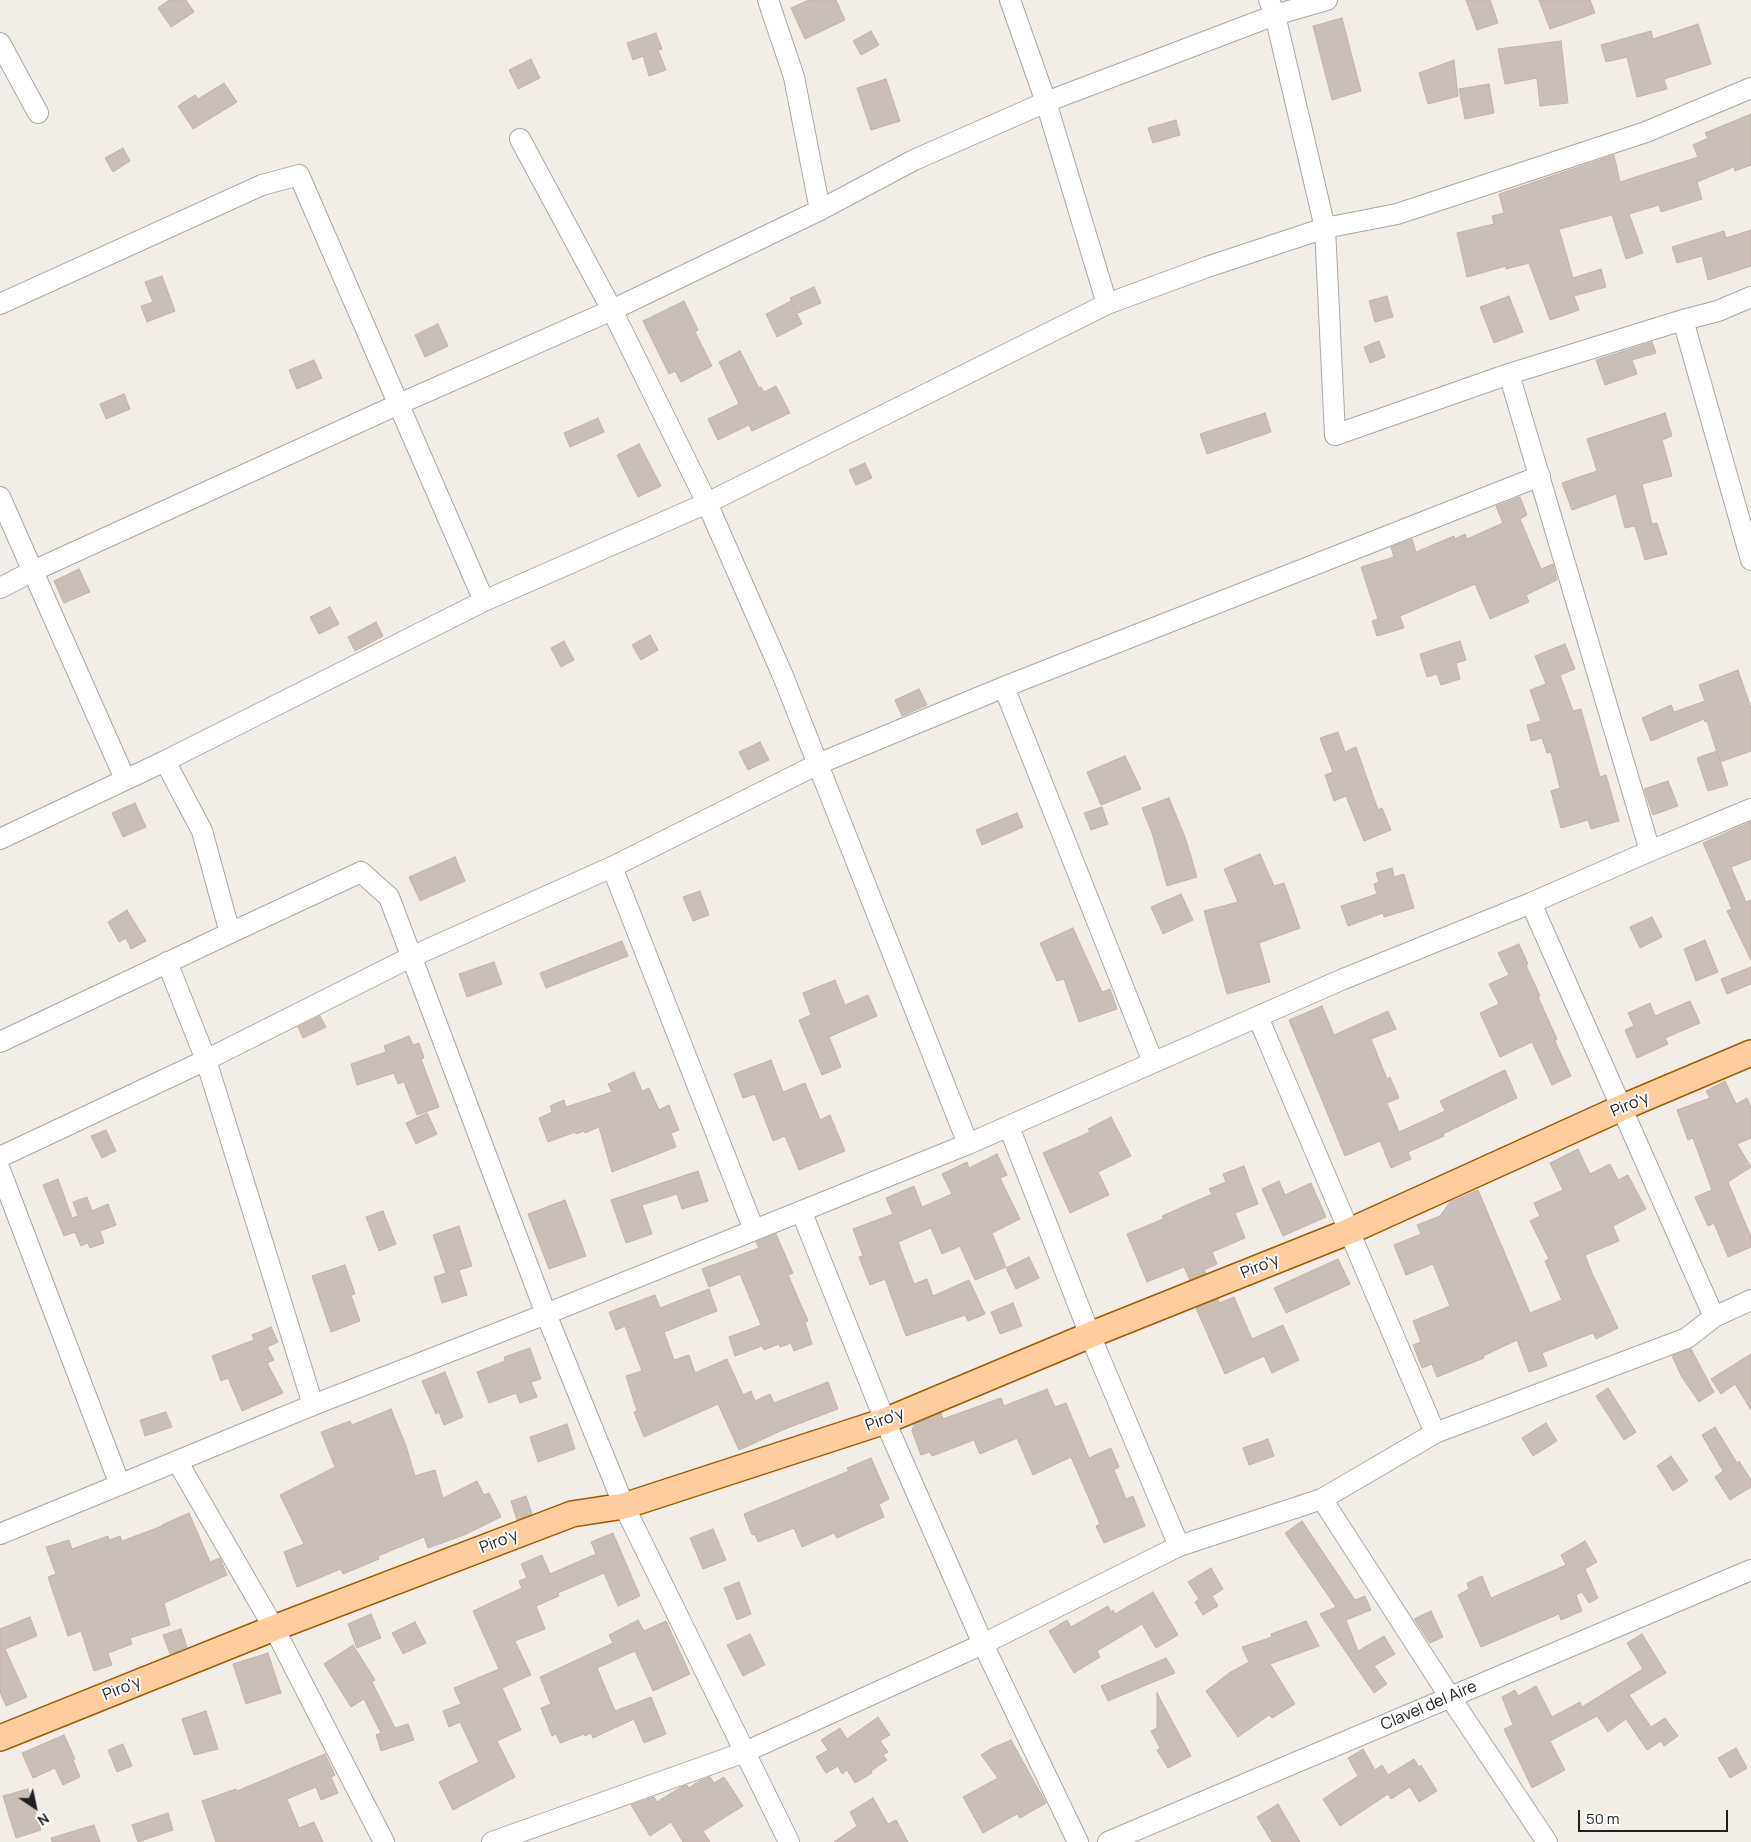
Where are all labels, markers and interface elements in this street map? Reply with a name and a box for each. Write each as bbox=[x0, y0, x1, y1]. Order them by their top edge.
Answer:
street label: Piro'y bbox=[1608, 1088, 1652, 1122]
street label: Piro'y bbox=[1238, 1251, 1282, 1283]
street label: Piro'y bbox=[863, 1404, 907, 1436]
street label: Piro'y bbox=[477, 1526, 521, 1558]
street label: Piro'y bbox=[100, 1673, 144, 1705]
street label: Clavel del Aire bbox=[1378, 1677, 1480, 1735]
north arrow bbox=[10, 1782, 60, 1832]
scale bar bbox=[1581, 1800, 1731, 1832]
text: 50 m bbox=[1586, 1808, 1620, 1829]
text: N bbox=[34, 1809, 53, 1831]

